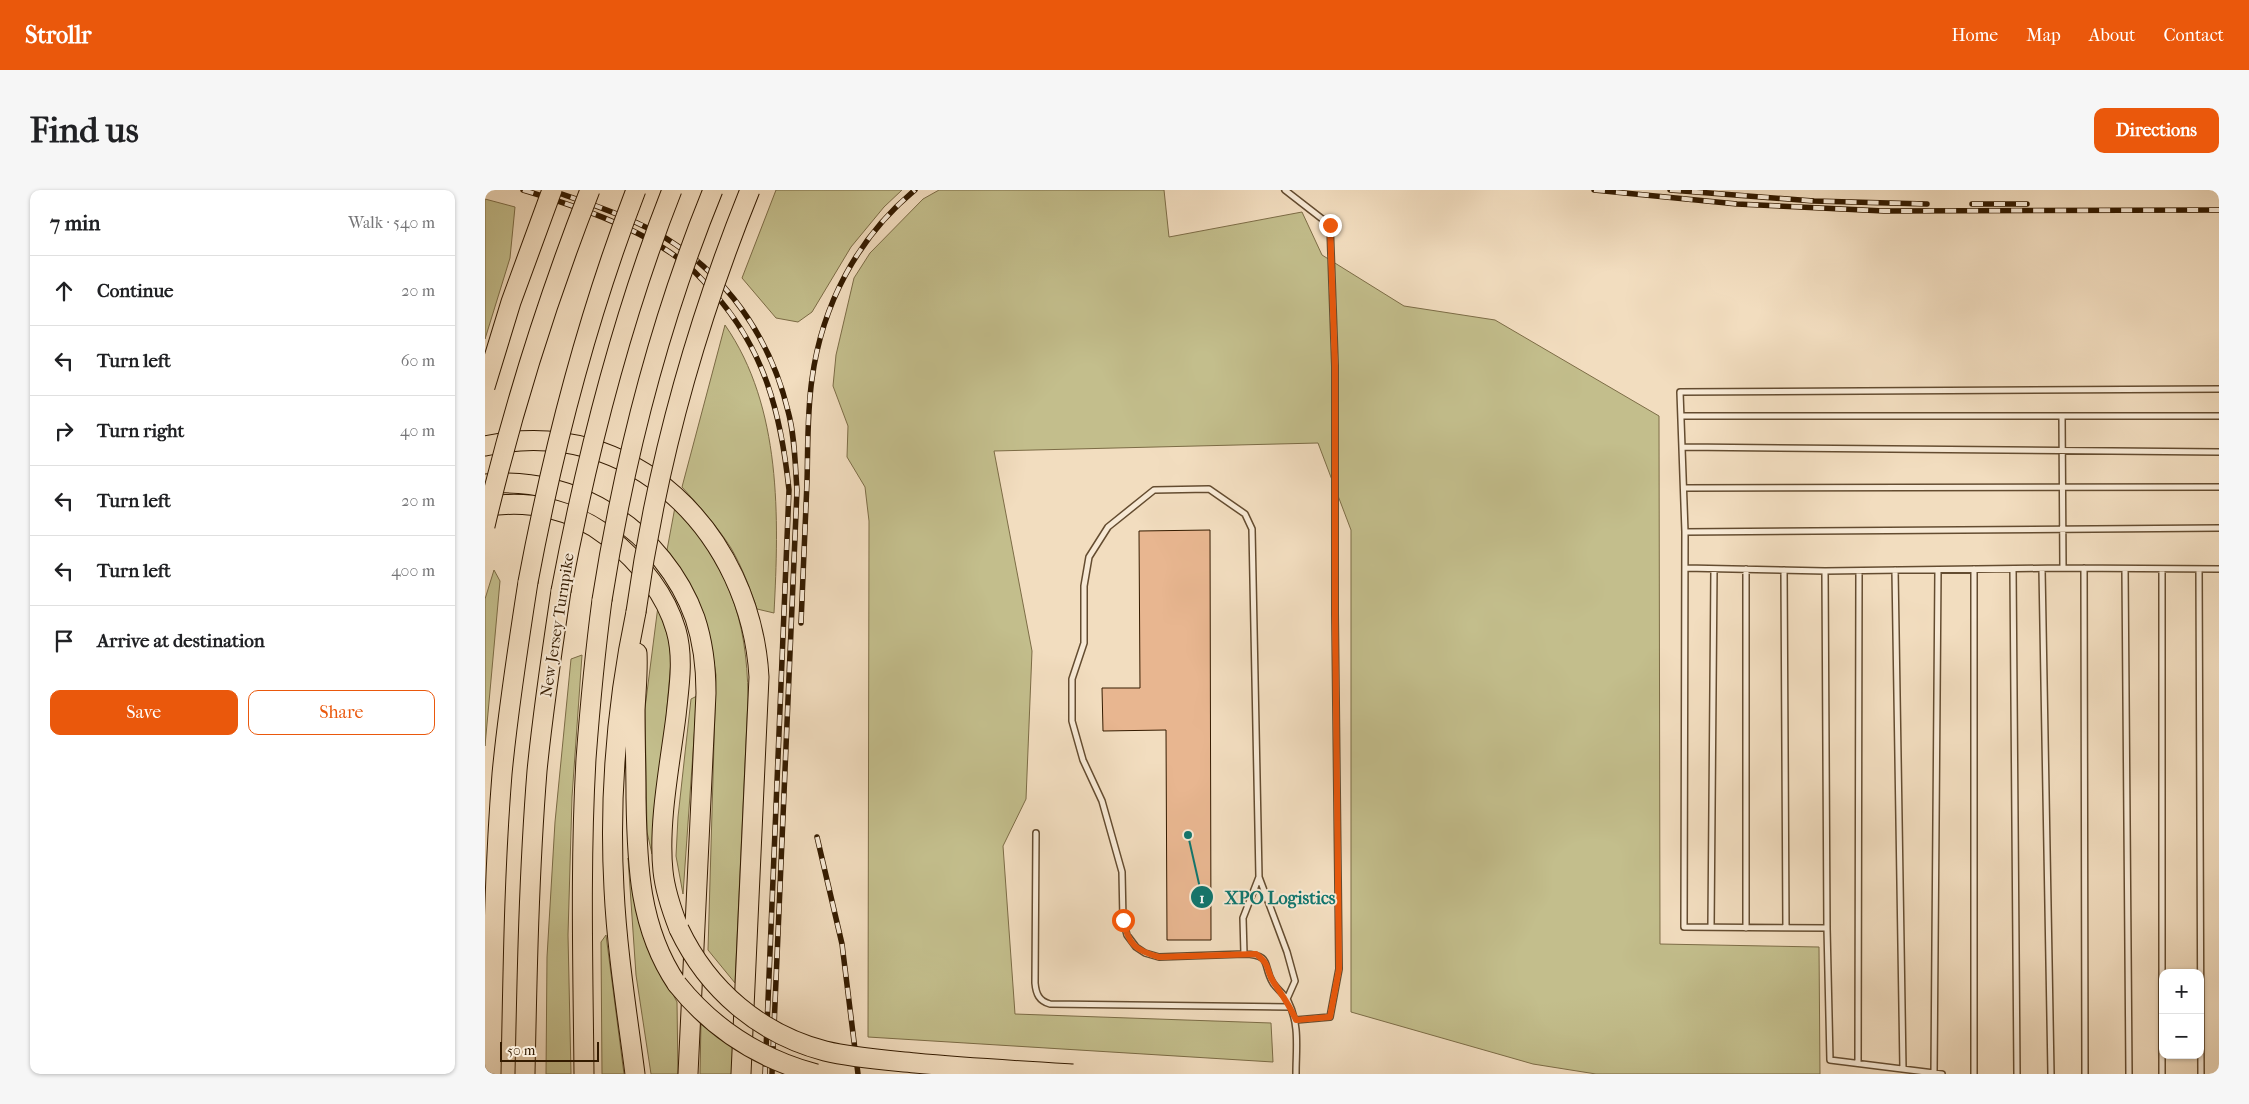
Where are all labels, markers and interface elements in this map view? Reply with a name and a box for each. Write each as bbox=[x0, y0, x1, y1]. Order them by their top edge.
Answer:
text: Strollr bbox=[25, 21, 92, 49]
text: Home bbox=[1951, 25, 1998, 46]
text: Map bbox=[2026, 25, 2061, 46]
text: About bbox=[2089, 25, 2135, 46]
text: Contact bbox=[2163, 25, 2224, 46]
button: Directions bbox=[2094, 108, 2219, 153]
text: Find us bbox=[30, 110, 139, 151]
text: 7 min bbox=[50, 211, 101, 235]
text: Walk · 540 m bbox=[348, 213, 435, 232]
route end bbox=[1319, 214, 1342, 237]
icon: ahead bbox=[50, 277, 78, 305]
text: Continue bbox=[97, 280, 173, 302]
text: 20 m bbox=[401, 281, 435, 300]
icon: left bbox=[50, 347, 78, 375]
text: Turn left bbox=[97, 350, 171, 372]
text: 60 m bbox=[401, 351, 435, 370]
icon: right bbox=[50, 417, 78, 445]
text: Turn right bbox=[97, 420, 184, 442]
text: 40 m bbox=[400, 421, 435, 440]
icon: left bbox=[50, 487, 78, 515]
text: Turn left bbox=[97, 490, 171, 512]
text: 20 m bbox=[401, 491, 435, 510]
street label: New Jersey Turnpike bbox=[536, 551, 578, 698]
icon: left bbox=[50, 557, 78, 585]
text: Turn left bbox=[97, 560, 171, 582]
text: 400 m bbox=[391, 561, 435, 580]
icon: arrive bbox=[50, 627, 78, 655]
text: Arrive at destination bbox=[97, 630, 265, 652]
button: Save bbox=[50, 690, 238, 735]
button: Share bbox=[248, 690, 435, 735]
callout: XPO Logistics bbox=[1190, 881, 1346, 914]
text: XPO Logistics bbox=[1224, 888, 1336, 909]
text: 1 bbox=[1199, 889, 1205, 907]
route start bbox=[1112, 909, 1135, 932]
map controls bbox=[2159, 969, 2204, 1059]
button: + bbox=[2159, 969, 2204, 1014]
button: − bbox=[2159, 1014, 2204, 1059]
scale bar bbox=[500, 1039, 599, 1062]
text: 50 m bbox=[507, 1042, 535, 1059]

